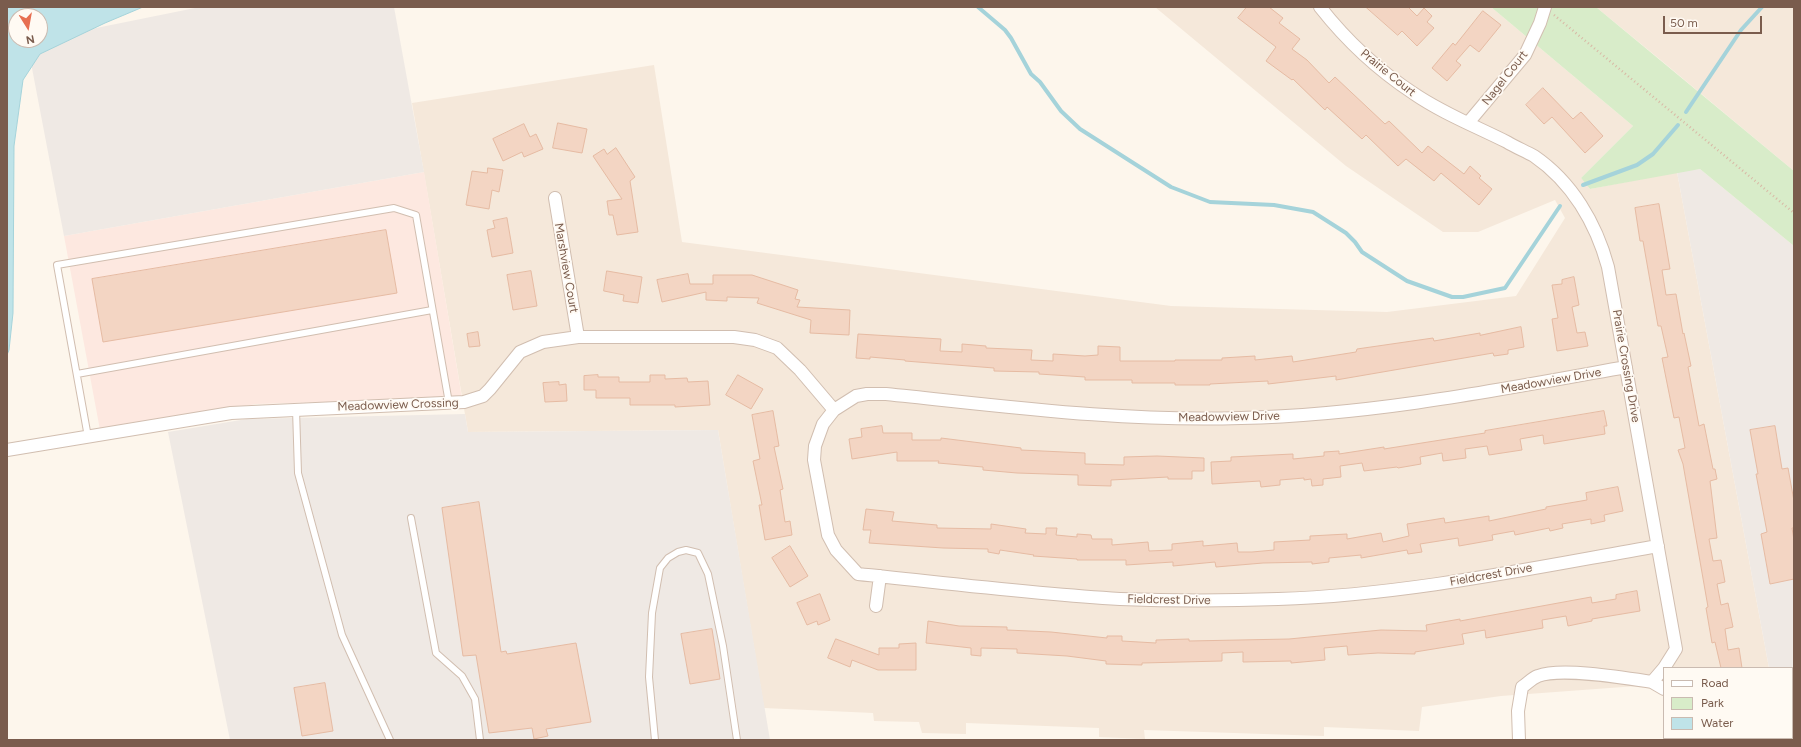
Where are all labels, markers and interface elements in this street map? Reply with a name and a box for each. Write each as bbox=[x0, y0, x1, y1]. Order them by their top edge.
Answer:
north arrow bbox=[8, 8, 48, 48]
scale bar bbox=[1665, 8, 1764, 34]
text: 50 m bbox=[1670, 16, 1698, 30]
text: N bbox=[25, 32, 36, 46]
street label: Prairie Court bbox=[1357, 46, 1419, 100]
street label: Nagel Court bbox=[1479, 48, 1531, 108]
street label: Marshview Court bbox=[551, 222, 581, 314]
street label: Prairie Crossing Drive bbox=[1609, 308, 1643, 424]
street label: Meadowview Drive bbox=[1500, 365, 1602, 397]
street label: Meadowview Crossing bbox=[337, 396, 459, 414]
street label: Meadowview Drive bbox=[1178, 409, 1280, 425]
street label: Fieldcrest Drive bbox=[1449, 561, 1533, 589]
street label: Fieldcrest Drive bbox=[1127, 592, 1211, 608]
legend bbox=[1663, 667, 1793, 739]
text: Road bbox=[1701, 676, 1729, 690]
text: Park bbox=[1701, 696, 1724, 710]
text: Water bbox=[1701, 716, 1733, 730]

